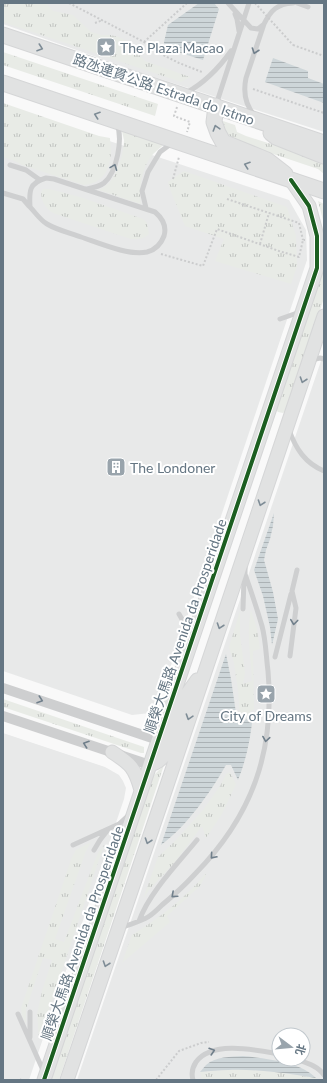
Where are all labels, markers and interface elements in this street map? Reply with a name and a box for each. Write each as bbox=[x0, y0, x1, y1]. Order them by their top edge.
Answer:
place icon: The Plaza Macao bbox=[95, 36, 117, 58]
place label: The Plaza Macao bbox=[120, 39, 224, 56]
one-way arrow bbox=[36, 43, 43, 51]
one-way arrow bbox=[251, 47, 259, 54]
street label: 路氹連貫公路 Estrada do Istmo bbox=[71, 50, 257, 128]
one-way arrow bbox=[94, 111, 101, 120]
one-way arrow bbox=[212, 124, 221, 131]
one-way arrow bbox=[244, 162, 251, 170]
one-way arrow bbox=[109, 163, 117, 170]
one-way arrow bbox=[299, 376, 307, 383]
building icon: The Londoner bbox=[105, 456, 127, 478]
place label: The Londoner bbox=[130, 459, 215, 476]
one-way arrow bbox=[257, 499, 266, 506]
street label: 順榮大馬路 Avenida da Prosperidade bbox=[140, 517, 230, 735]
one-way arrow bbox=[290, 619, 299, 625]
one-way arrow bbox=[216, 622, 225, 629]
place icon: City of Dreams bbox=[255, 683, 277, 705]
one-way arrow bbox=[36, 695, 43, 704]
place label: City of Dreams bbox=[220, 707, 312, 724]
one-way arrow bbox=[186, 714, 194, 721]
one-way arrow bbox=[263, 736, 271, 742]
one-way arrow bbox=[83, 740, 90, 748]
street label: 順榮大馬路 Avenida da Prosperidade bbox=[37, 824, 127, 1042]
one-way arrow bbox=[144, 837, 153, 844]
one-way arrow bbox=[210, 851, 217, 858]
one-way arrow bbox=[171, 891, 179, 898]
one-way arrow bbox=[102, 960, 111, 967]
north arrow bbox=[271, 1027, 311, 1067]
text: 北 bbox=[293, 1043, 309, 1057]
one-way arrow bbox=[208, 1047, 215, 1056]

